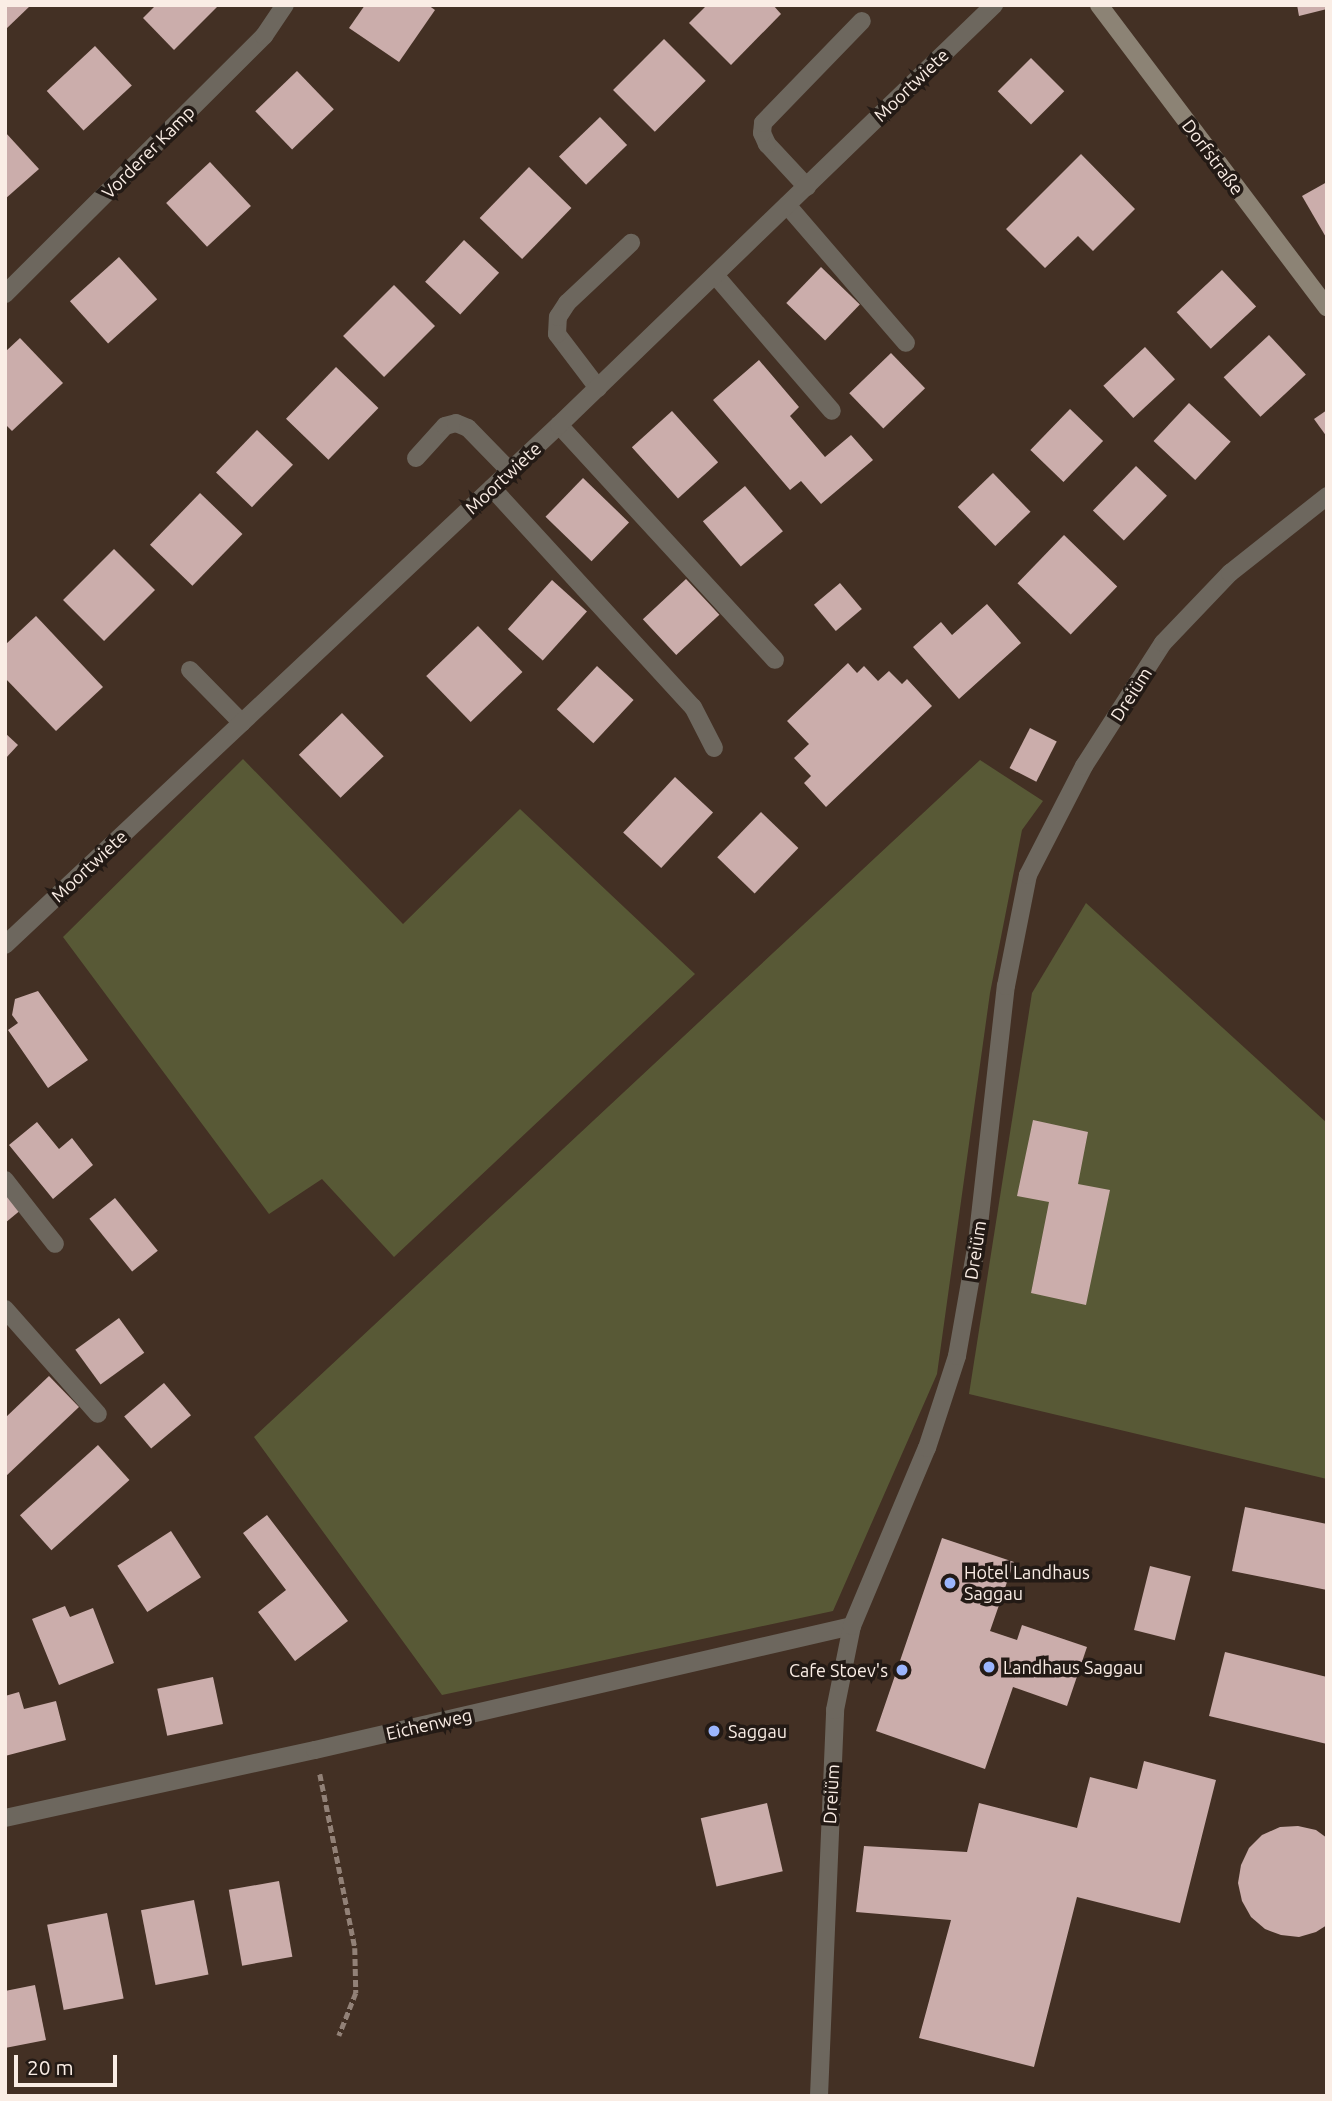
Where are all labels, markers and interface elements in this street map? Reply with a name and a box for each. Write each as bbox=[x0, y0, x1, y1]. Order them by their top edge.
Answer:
street label: Moortwiete bbox=[869, 44, 953, 126]
street label: Vorderer Kamp bbox=[97, 101, 199, 203]
street label: Dorfstraße bbox=[1178, 115, 1248, 199]
street label: Moortwiete bbox=[461, 437, 545, 519]
street label: Dreiüm bbox=[1106, 663, 1156, 725]
street label: Moortwiete bbox=[47, 825, 131, 907]
street label: Dreiüm bbox=[960, 1219, 990, 1281]
place label: Hotel Landhaus Saggau bbox=[964, 1562, 1090, 1604]
marker: Hotel Landhaus Saggau bbox=[942, 1575, 958, 1591]
place label: Landhaus Saggau bbox=[1003, 1656, 1143, 1678]
place label: Cafe Stoev's bbox=[789, 1659, 888, 1681]
marker: Landhaus Saggau bbox=[981, 1659, 997, 1675]
marker: Cafe Stoev's bbox=[894, 1662, 910, 1678]
street label: Eichenweg bbox=[384, 1704, 474, 1744]
place label: Saggau bbox=[728, 1720, 787, 1742]
marker: Saggau bbox=[706, 1723, 722, 1739]
street label: Dreiüm bbox=[819, 1764, 843, 1824]
scale bar bbox=[18, 2042, 121, 2086]
text: 20 m bbox=[27, 2055, 74, 2079]

